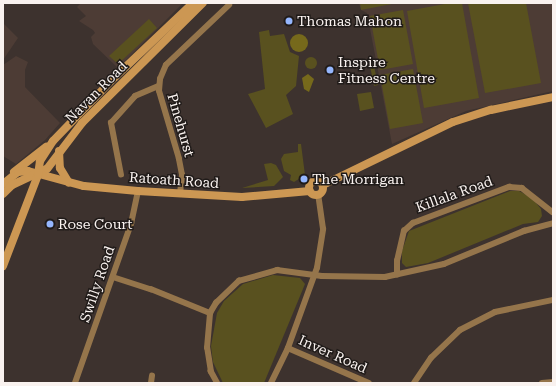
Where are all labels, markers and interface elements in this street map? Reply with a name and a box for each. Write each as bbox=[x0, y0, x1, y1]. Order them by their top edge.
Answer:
place label: Thomas Mahon bbox=[297, 13, 402, 29]
marker: Thomas Mahon bbox=[284, 16, 294, 26]
place label: Inspire Fitness Centre bbox=[338, 54, 435, 86]
street label: Navan Road bbox=[62, 58, 130, 126]
marker: Inspire Fitness Centre bbox=[325, 65, 335, 75]
street label: Pinehurst bbox=[164, 91, 198, 159]
street label: Ratoath Road bbox=[128, 168, 220, 192]
place label: The Morrigan bbox=[312, 171, 404, 187]
street label: Killala Road bbox=[413, 172, 495, 216]
marker: The Morrigan bbox=[299, 174, 309, 184]
place label: Rose Court bbox=[58, 216, 133, 232]
marker: Rose Court bbox=[45, 219, 55, 229]
street label: Swilly Road bbox=[76, 244, 118, 324]
street label: Inver Road bbox=[296, 331, 370, 377]

